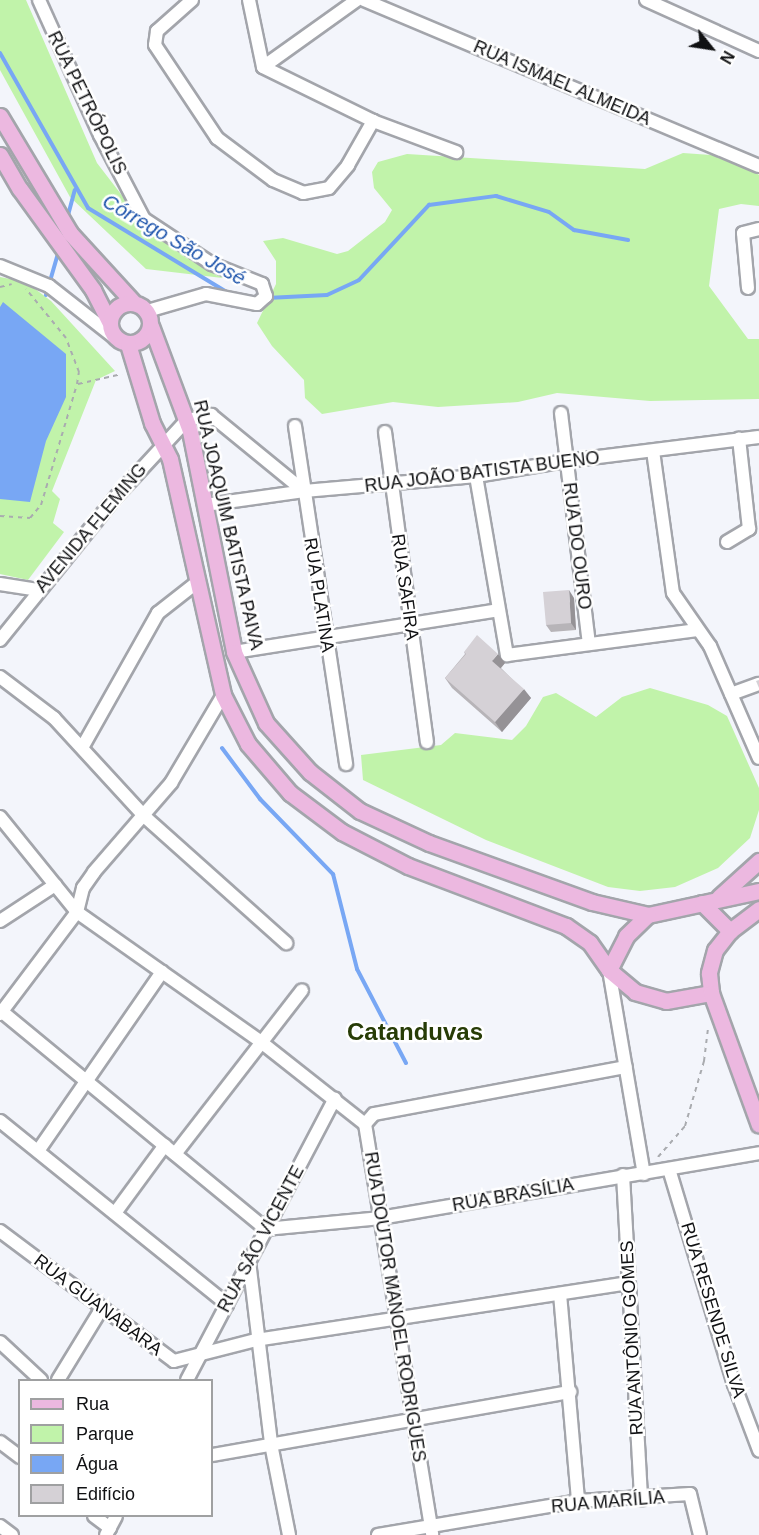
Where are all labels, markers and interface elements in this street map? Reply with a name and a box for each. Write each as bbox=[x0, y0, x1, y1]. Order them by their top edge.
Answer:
north arrow bbox=[681, 18, 741, 78]
street label: RUA PETRÓPOLIS bbox=[43, 27, 131, 179]
street label: RUA ISMAEL ALMEIDA bbox=[469, 35, 655, 131]
text: N bbox=[717, 48, 737, 67]
water label: Córrego São José bbox=[98, 189, 250, 291]
street label: RUA JOAQUIM BATISTA PAIVA bbox=[188, 397, 268, 653]
street label: RUA JOÃO BATISTA BUENO bbox=[362, 447, 602, 497]
street label: AVENIDA FLEMING bbox=[30, 459, 152, 597]
street label: RUA DO OURO bbox=[558, 481, 596, 611]
street label: RUA SAFIRA bbox=[387, 532, 423, 642]
street label: RUA PLATINA bbox=[299, 536, 339, 654]
district label: Catanduvas bbox=[347, 1018, 483, 1046]
street label: RUA DOUTOR MANOEL RODRIGUES bbox=[360, 1149, 430, 1465]
street label: RUA SÃO VICENTE bbox=[213, 1162, 309, 1316]
street label: RUA BRASÍLIA bbox=[450, 1174, 576, 1216]
street label: RUA RESENDE SILVA bbox=[676, 1219, 750, 1401]
street label: RUA ANTÔNIO GOMES bbox=[616, 1239, 648, 1437]
street label: RUA GUANABARA bbox=[29, 1249, 167, 1361]
legend bbox=[18, 1379, 213, 1517]
text: Rua bbox=[76, 1394, 109, 1414]
text: Parque bbox=[76, 1424, 134, 1444]
text: Água bbox=[76, 1454, 118, 1474]
text: Edifício bbox=[76, 1484, 135, 1504]
street label: RUA MARÍLIA bbox=[550, 1486, 666, 1518]

